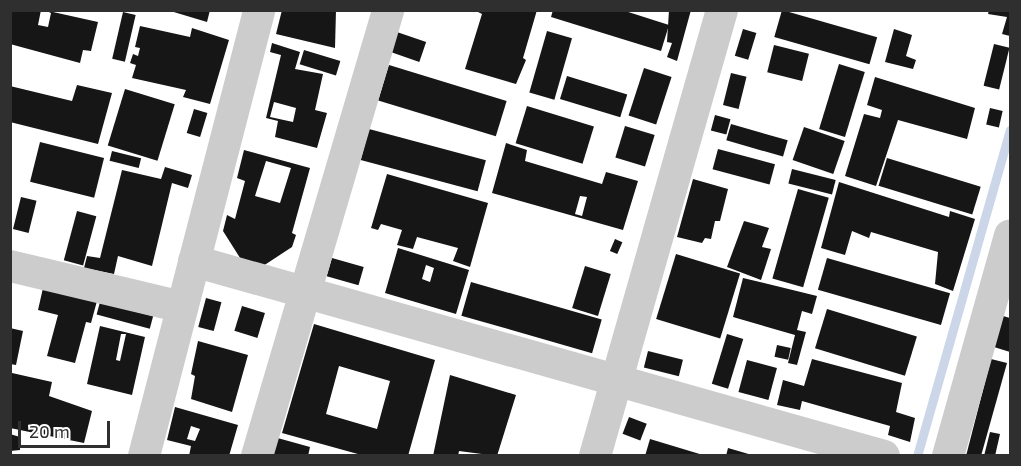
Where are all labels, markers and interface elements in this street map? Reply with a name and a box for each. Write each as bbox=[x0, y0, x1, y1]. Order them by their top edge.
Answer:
scale bar bbox=[21, 409, 112, 447]
text: 20 m bbox=[29, 420, 70, 442]

